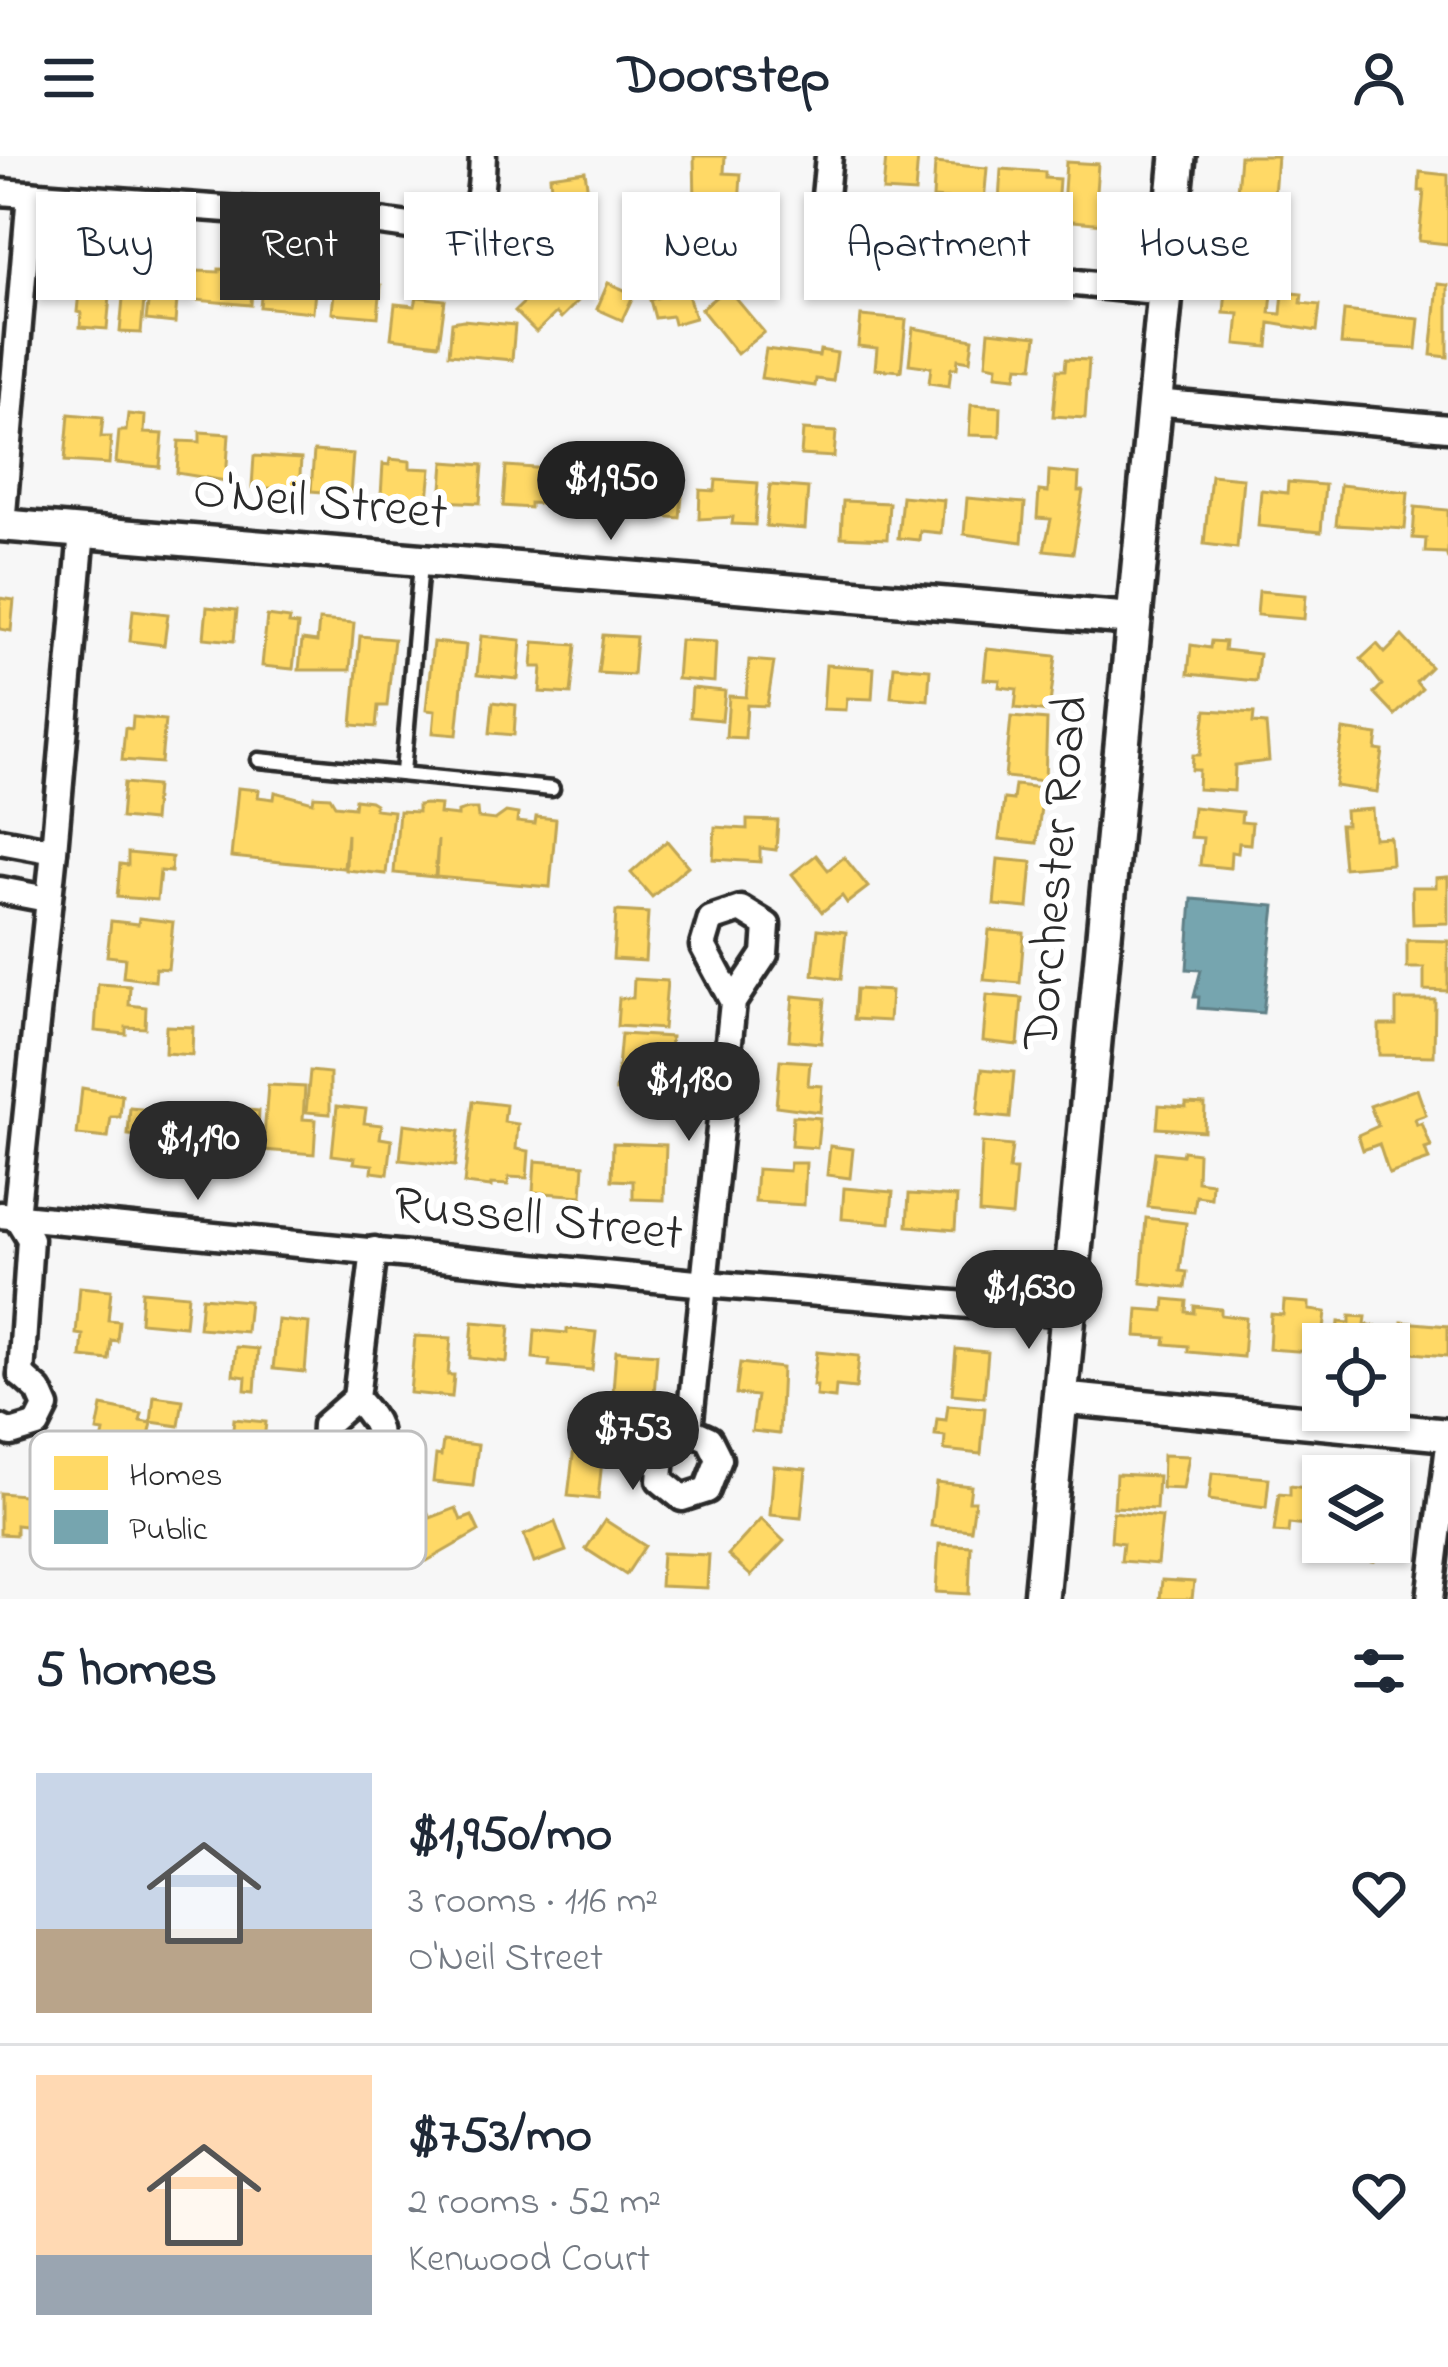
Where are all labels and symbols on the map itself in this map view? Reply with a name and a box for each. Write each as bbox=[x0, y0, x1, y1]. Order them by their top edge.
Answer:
pin: $1,950 bbox=[513, 441, 709, 543]
street label: O'Neil Street bbox=[190, 456, 450, 552]
street label: Dorchester Road bbox=[1005, 693, 1111, 1055]
pin: $1,180 bbox=[591, 1042, 787, 1144]
pin: $1,190 bbox=[100, 1101, 296, 1203]
street label: Russell Street bbox=[390, 1169, 686, 1273]
pin: $1,630 bbox=[931, 1250, 1127, 1352]
pin: $753 bbox=[562, 1391, 704, 1493]
legend bbox=[30, 1431, 426, 1569]
text: Homes bbox=[129, 1453, 223, 1501]
text: Public bbox=[129, 1507, 208, 1555]

